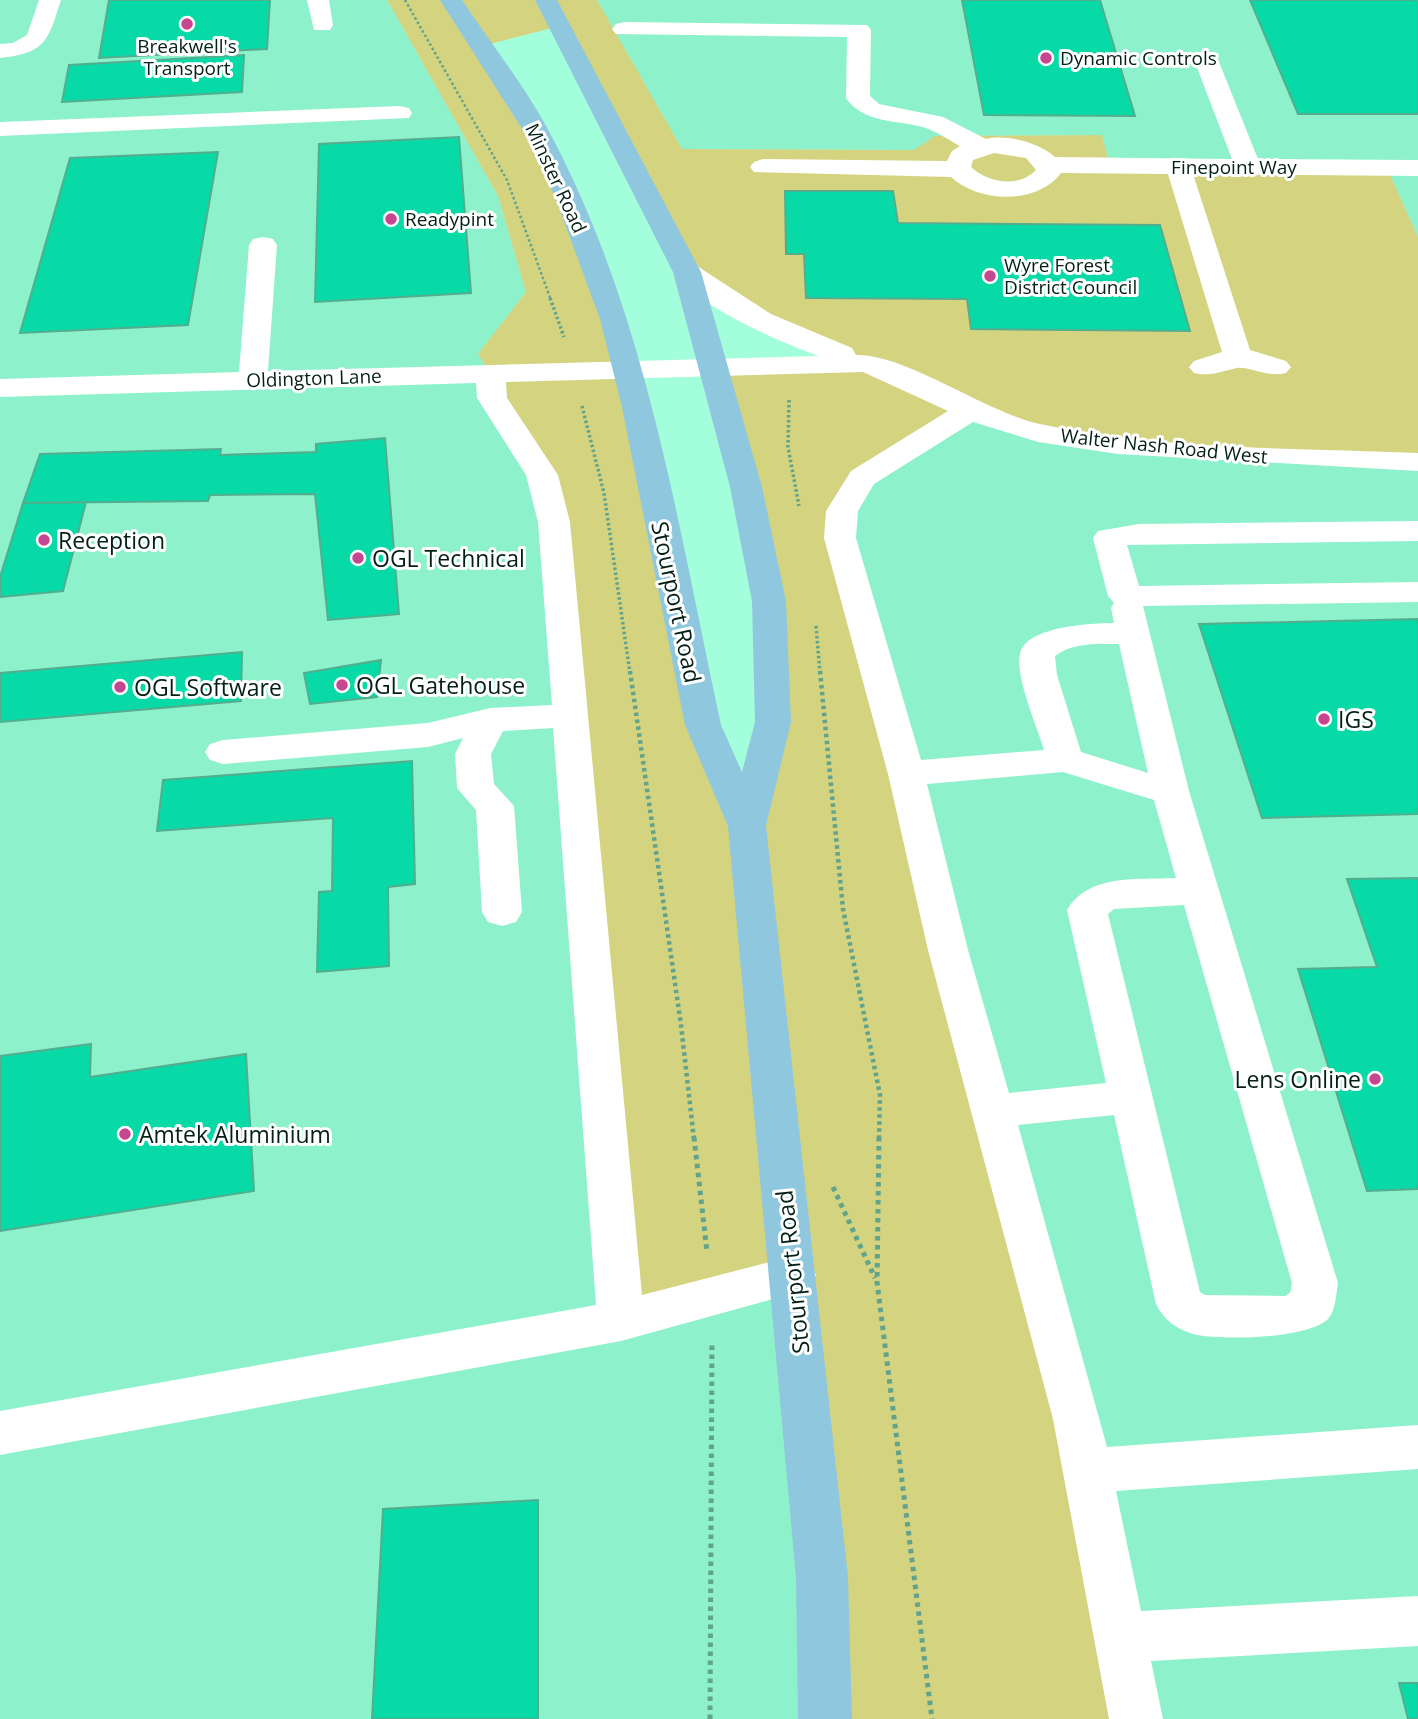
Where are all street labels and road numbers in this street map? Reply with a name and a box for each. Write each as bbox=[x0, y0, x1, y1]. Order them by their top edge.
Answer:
street label: Minster Road bbox=[519, 119, 593, 237]
street label: Finepoint Way bbox=[1171, 154, 1297, 180]
street label: Oldington Lane bbox=[246, 363, 382, 393]
street label: Walter Nash Road West bbox=[1059, 422, 1269, 470]
street label: Stourport Road bbox=[644, 518, 710, 686]
street label: Stourport Road bbox=[767, 1189, 817, 1355]

